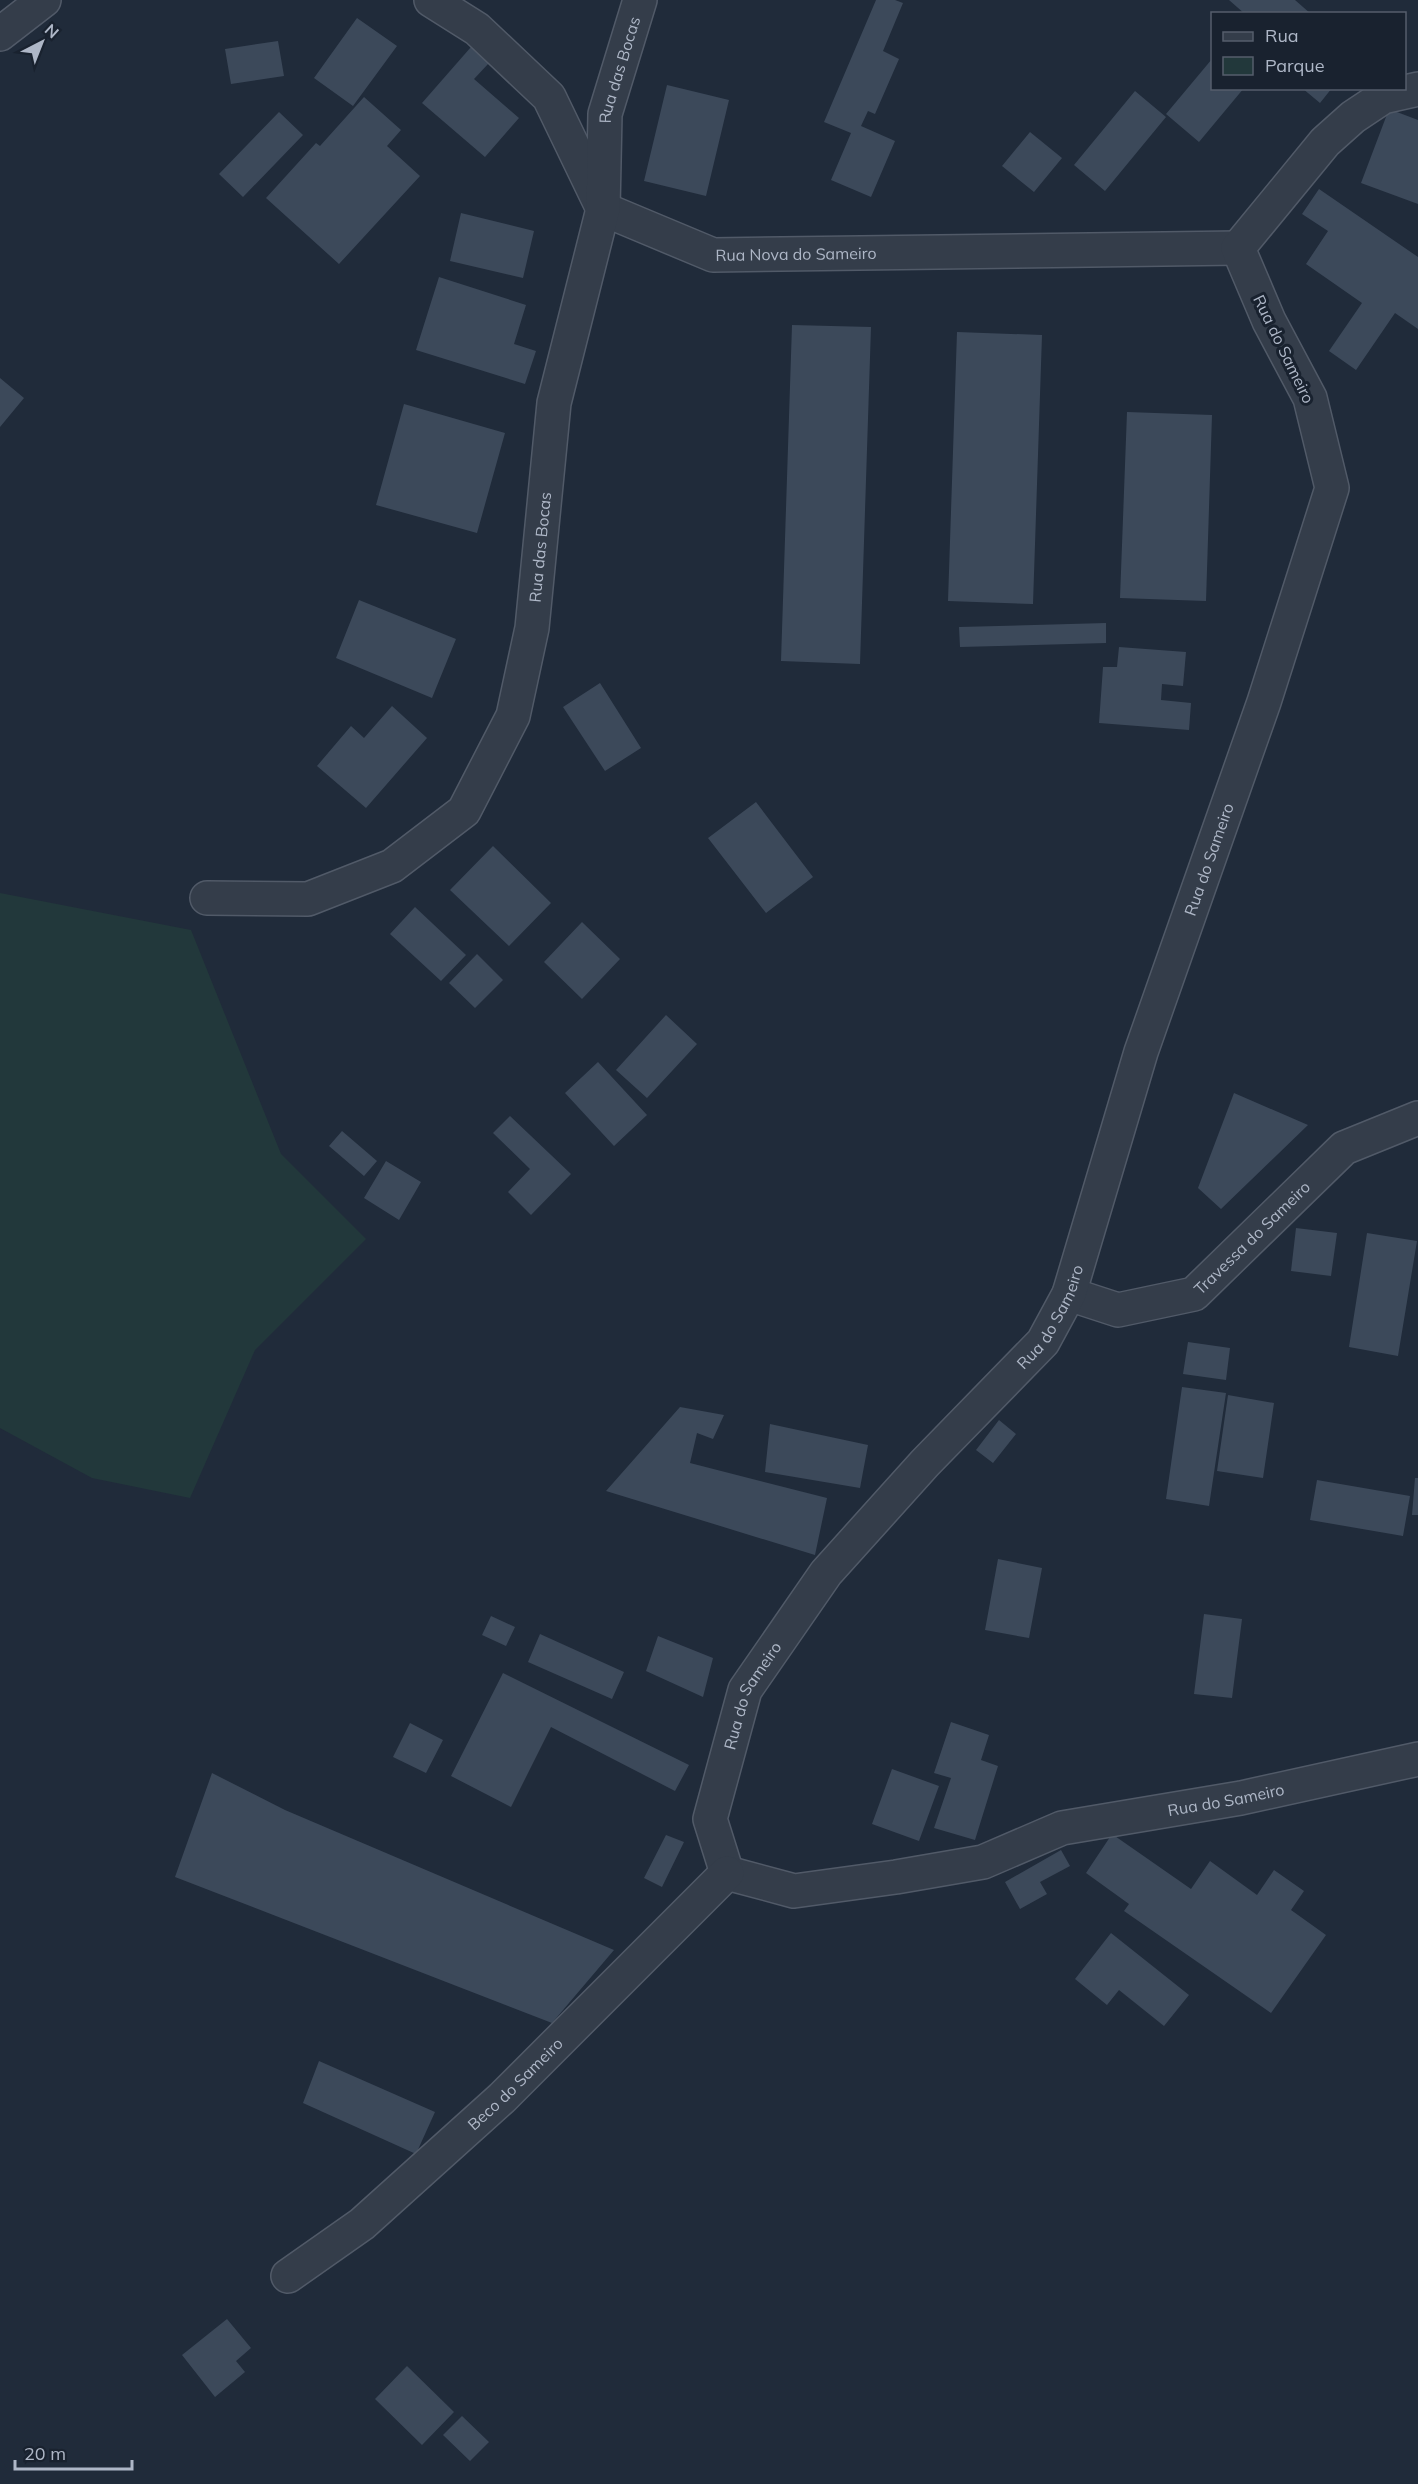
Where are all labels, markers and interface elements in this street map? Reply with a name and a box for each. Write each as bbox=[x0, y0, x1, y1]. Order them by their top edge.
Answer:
north arrow bbox=[12, 12, 72, 72]
legend bbox=[1211, 12, 1406, 90]
street label: Rua das Bocas bbox=[595, 14, 644, 124]
text: N bbox=[41, 19, 63, 42]
text: Rua bbox=[1265, 24, 1299, 47]
text: Parque bbox=[1265, 54, 1324, 77]
street label: Rua Nova do Sameiro bbox=[715, 243, 877, 265]
street label: Rua do Sameiro bbox=[1249, 292, 1319, 406]
street label: Rua das Bocas bbox=[525, 491, 555, 603]
street label: Rua do Sameiro bbox=[1180, 800, 1238, 918]
street label: Travessa do Sameiro bbox=[1190, 1177, 1314, 1299]
street label: Rua do Sameiro bbox=[1012, 1263, 1087, 1373]
street label: Rua do Sameiro bbox=[719, 1638, 786, 1752]
street label: Rua do Sameiro bbox=[1166, 1779, 1286, 1820]
street label: Beco do Sameiro bbox=[463, 2033, 567, 2134]
scale bar bbox=[15, 2433, 132, 2471]
text: 20 m bbox=[24, 2442, 66, 2465]

